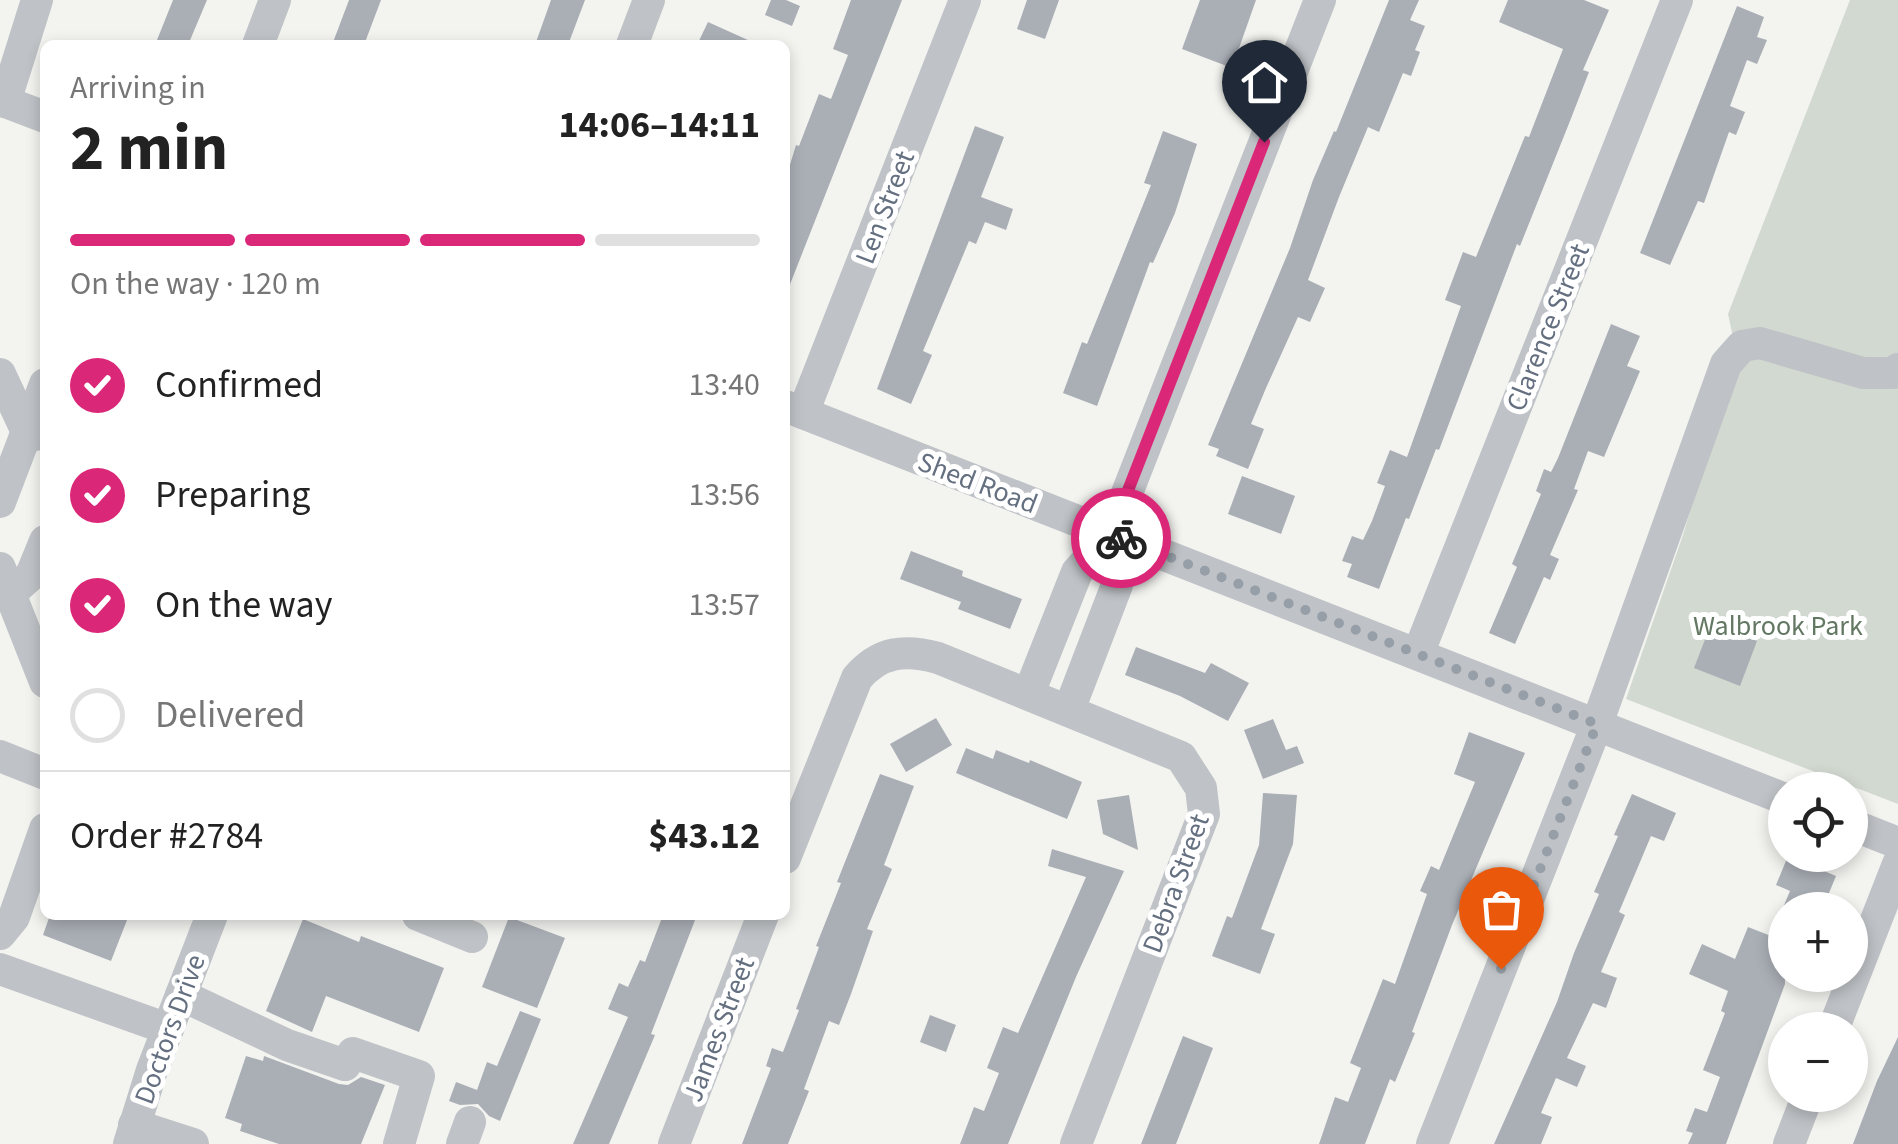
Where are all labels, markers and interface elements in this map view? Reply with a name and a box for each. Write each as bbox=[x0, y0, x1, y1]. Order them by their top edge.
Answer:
pin bbox=[1222, 40, 1307, 143]
icon: home bbox=[1237, 55, 1292, 110]
text: Arriving in bbox=[70, 65, 206, 111]
text: 14:06–14:11 bbox=[558, 98, 760, 152]
text: 2 min bbox=[70, 102, 228, 195]
street label: Len Street bbox=[845, 145, 925, 270]
street label: Clarence Street bbox=[1496, 237, 1600, 417]
text: On the way · 120 m bbox=[70, 261, 321, 307]
icon: check bbox=[70, 358, 125, 413]
text: Confirmed bbox=[155, 358, 323, 412]
text: 13:40 bbox=[688, 362, 760, 408]
street label: Shed Road bbox=[912, 442, 1043, 524]
icon: check bbox=[70, 468, 125, 523]
text: Preparing bbox=[155, 468, 310, 522]
text: 13:56 bbox=[688, 472, 760, 518]
courier bbox=[1071, 488, 1171, 588]
icon: bike bbox=[1094, 511, 1149, 566]
icon: check bbox=[70, 578, 125, 633]
text: On the way bbox=[155, 578, 332, 632]
text: 13:57 bbox=[688, 582, 760, 628]
park label: Walbrook Park bbox=[1693, 606, 1863, 646]
text: Delivered bbox=[155, 688, 305, 742]
map controls bbox=[1768, 772, 1868, 1112]
button: locate bbox=[1768, 772, 1868, 872]
street label: Debra Street bbox=[1132, 808, 1220, 959]
text: Order #2784 bbox=[70, 809, 263, 863]
text: $43.12 bbox=[648, 809, 760, 863]
pin bbox=[1459, 867, 1544, 970]
icon: bag bbox=[1474, 882, 1529, 937]
button: + bbox=[1768, 892, 1868, 992]
street label: Doctors Drive bbox=[124, 949, 216, 1110]
street label: James Street bbox=[673, 951, 765, 1108]
button: − bbox=[1768, 1012, 1868, 1112]

